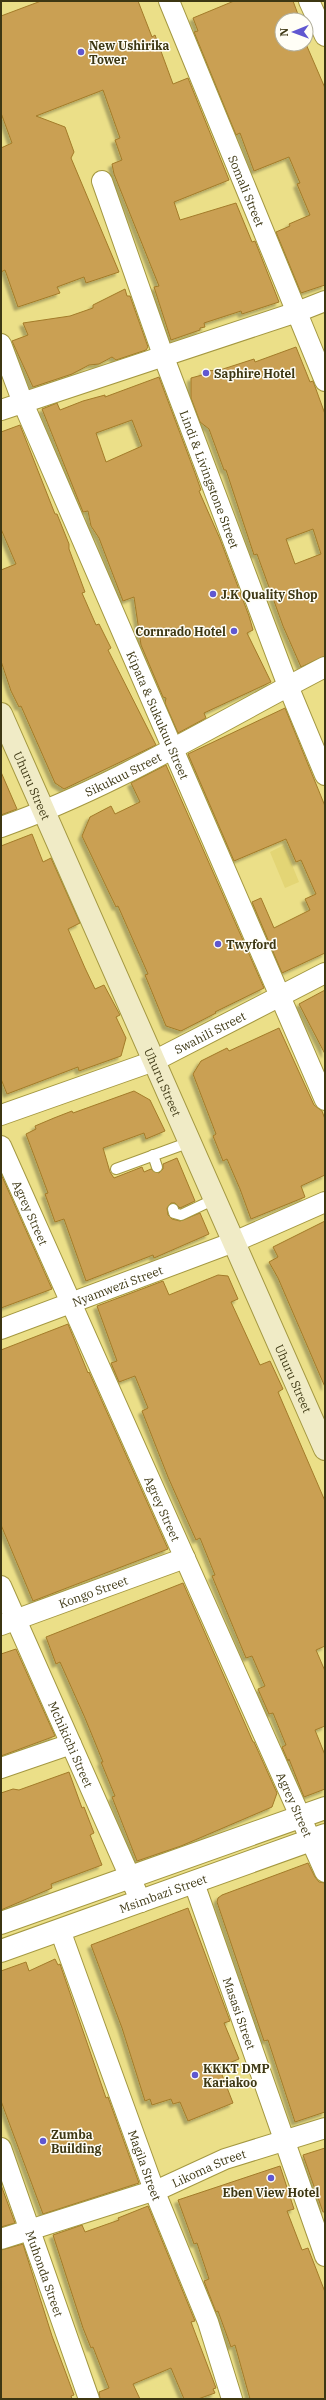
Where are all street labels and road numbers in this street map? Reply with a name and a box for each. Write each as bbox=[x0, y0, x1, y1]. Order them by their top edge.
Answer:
street label: Somali Street bbox=[226, 153, 268, 229]
street label: Lindi & Livingstone Street bbox=[177, 408, 243, 550]
street label: Kipata & Sukukuu Street bbox=[124, 649, 193, 781]
street label: Uhuru Street bbox=[11, 749, 54, 822]
street label: Sikukuu Street bbox=[82, 749, 164, 799]
street label: Swahili Street bbox=[172, 1008, 248, 1057]
street label: Uhuru Street bbox=[142, 1045, 185, 1118]
street label: Agrey Street bbox=[10, 1178, 52, 1247]
street label: Nyamwezi Street bbox=[70, 1262, 165, 1309]
street label: Uhuru Street bbox=[272, 1342, 315, 1415]
street label: Agrey Street bbox=[142, 1474, 184, 1543]
street label: Kongo Street bbox=[56, 1572, 130, 1611]
street label: Mchikichi Street bbox=[45, 1699, 97, 1790]
street label: Agrey Street bbox=[274, 1770, 316, 1839]
street label: Msimbazi Street bbox=[117, 1870, 209, 1916]
street label: Masasi Street bbox=[220, 1975, 259, 2051]
street label: Magila Street bbox=[125, 2128, 165, 2203]
street label: Likoma Street bbox=[169, 2146, 248, 2190]
street label: Muhonda Street bbox=[23, 2228, 67, 2319]

